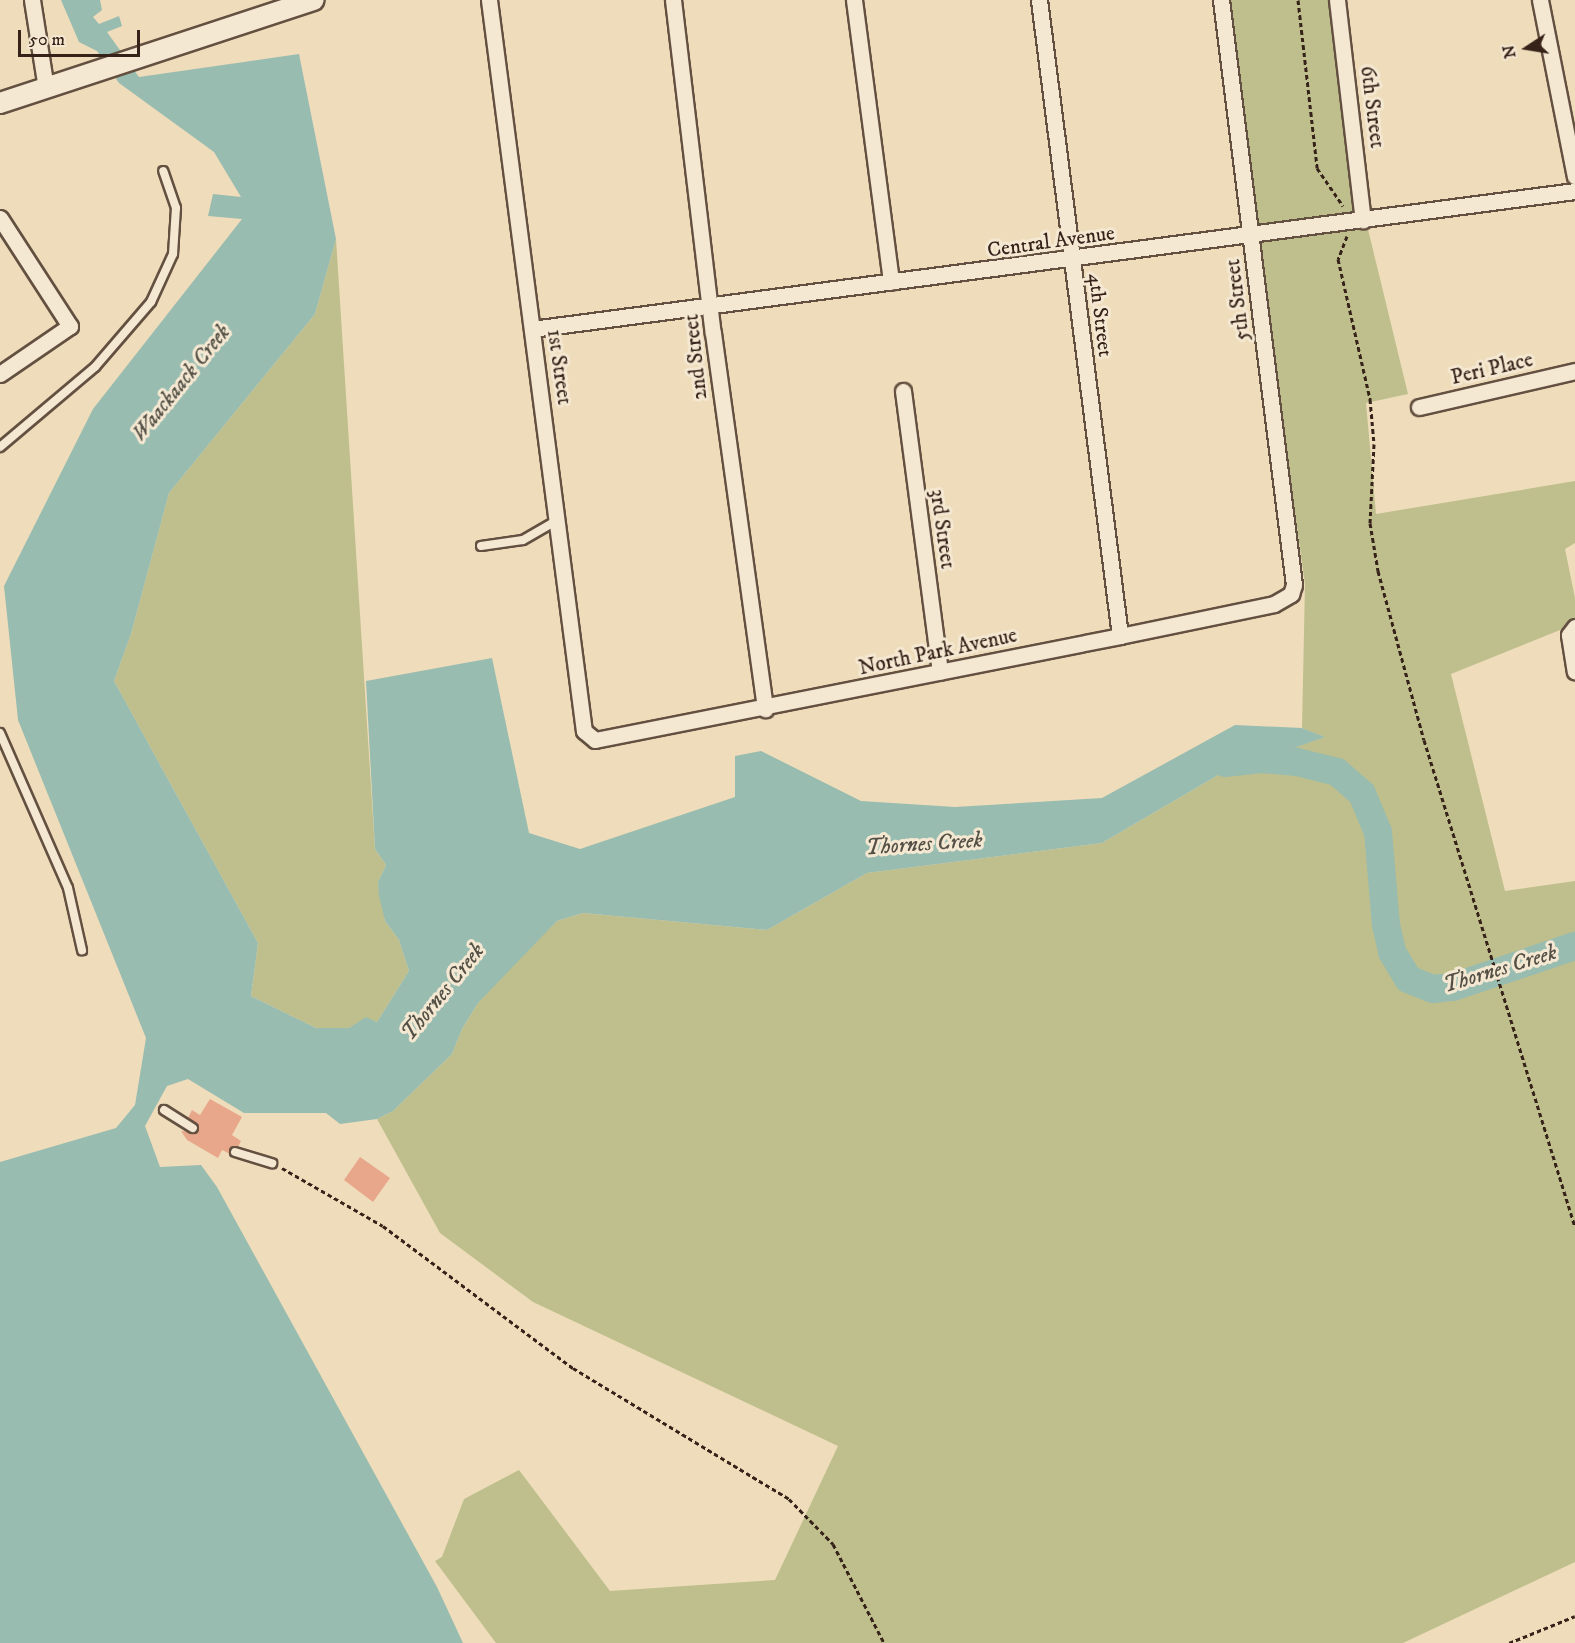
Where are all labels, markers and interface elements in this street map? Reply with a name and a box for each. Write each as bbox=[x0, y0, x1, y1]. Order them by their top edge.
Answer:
scale bar bbox=[21, 18, 142, 56]
north arrow bbox=[1497, 18, 1557, 78]
text: 50 m bbox=[29, 29, 65, 51]
text: N bbox=[1498, 43, 1521, 60]
street label: 6th Street bbox=[1354, 64, 1390, 150]
street label: Central Avenue bbox=[986, 221, 1116, 263]
street label: 5th Street bbox=[1220, 258, 1256, 342]
street label: 4th Street bbox=[1082, 272, 1118, 358]
street label: 2nd Street bbox=[679, 313, 713, 401]
water label: Waackaack Creek bbox=[126, 319, 236, 447]
street label: 1st Street bbox=[541, 328, 577, 406]
street label: Peri Place bbox=[1449, 347, 1535, 391]
street label: 3rd Street bbox=[924, 488, 960, 570]
street label: North Park Avenue bbox=[857, 623, 1019, 681]
water label: Thornes Creek bbox=[865, 827, 983, 861]
water label: Thornes Creek bbox=[396, 938, 490, 1046]
water label: Thornes Creek bbox=[1440, 939, 1560, 999]

